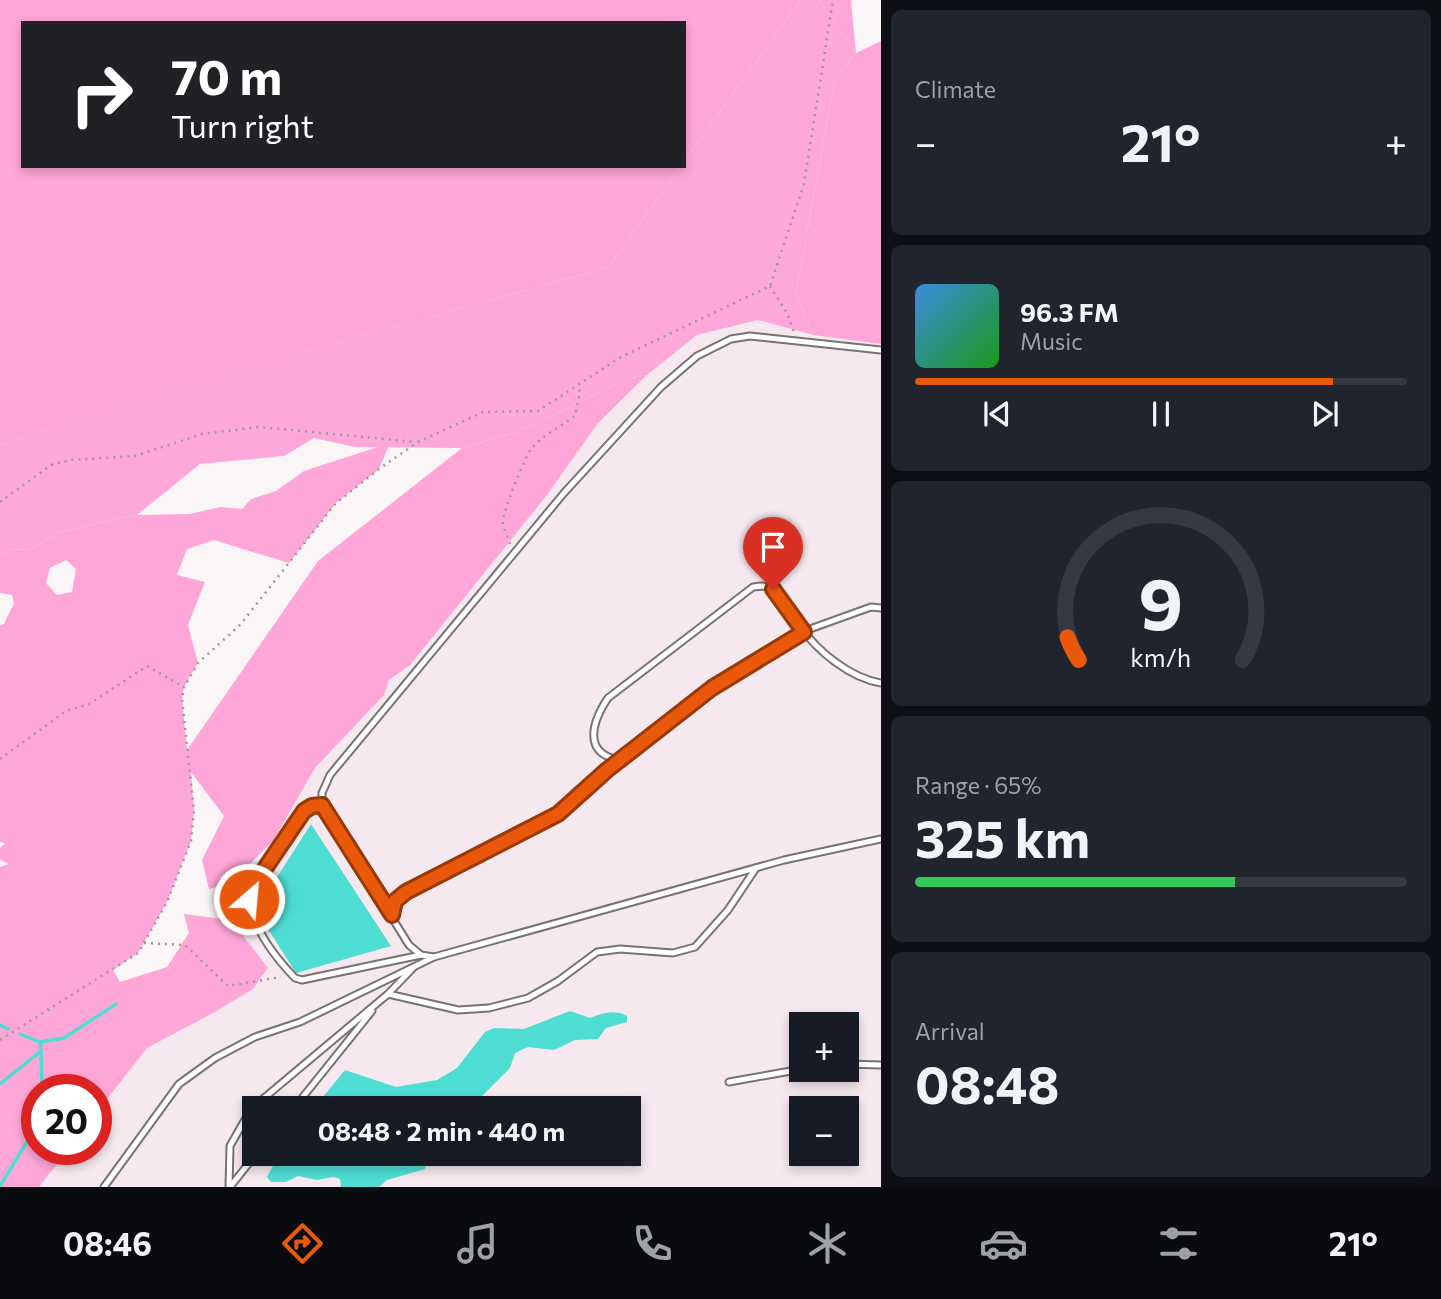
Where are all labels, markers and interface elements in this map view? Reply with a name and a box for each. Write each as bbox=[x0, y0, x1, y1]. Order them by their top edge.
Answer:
text: 70 m bbox=[171, 45, 282, 105]
icon: right bbox=[56, 49, 147, 140]
text: Climate bbox=[915, 75, 996, 103]
text: Turn right bbox=[171, 105, 314, 145]
text: 21° bbox=[1121, 109, 1200, 173]
text: − bbox=[915, 118, 937, 165]
text: + bbox=[1385, 118, 1407, 165]
text: 96.3 FM bbox=[1020, 296, 1119, 327]
text: Music bbox=[1020, 327, 1083, 355]
icon: previous bbox=[978, 395, 1016, 433]
icon: pause bbox=[1142, 395, 1180, 433]
icon: next bbox=[1306, 395, 1344, 433]
pin bbox=[743, 517, 803, 589]
icon: arrive bbox=[754, 528, 792, 566]
text: 9 bbox=[1139, 556, 1183, 645]
text: km/h bbox=[1131, 641, 1191, 671]
text: Range · 65% bbox=[915, 771, 1042, 799]
text: 325 km bbox=[915, 805, 1090, 869]
position arrow bbox=[212, 862, 286, 936]
map controls bbox=[789, 1012, 859, 1166]
button: + bbox=[789, 1012, 859, 1082]
text: Arrival bbox=[915, 1017, 985, 1045]
text: 08:48 bbox=[915, 1051, 1060, 1115]
speed limit sign: 20 bbox=[21, 1074, 112, 1165]
button: − bbox=[789, 1096, 859, 1166]
text: 08:48 · 2 min · 440 m bbox=[318, 1115, 565, 1146]
icon: directions bbox=[278, 1219, 327, 1268]
icon: music bbox=[453, 1219, 502, 1268]
icon: phone bbox=[628, 1219, 677, 1268]
icon: climate bbox=[803, 1219, 852, 1268]
icon: car bbox=[979, 1219, 1028, 1268]
icon: filters bbox=[1154, 1219, 1203, 1268]
text: 08:46 bbox=[63, 1223, 152, 1263]
text: 21° bbox=[1329, 1223, 1378, 1263]

